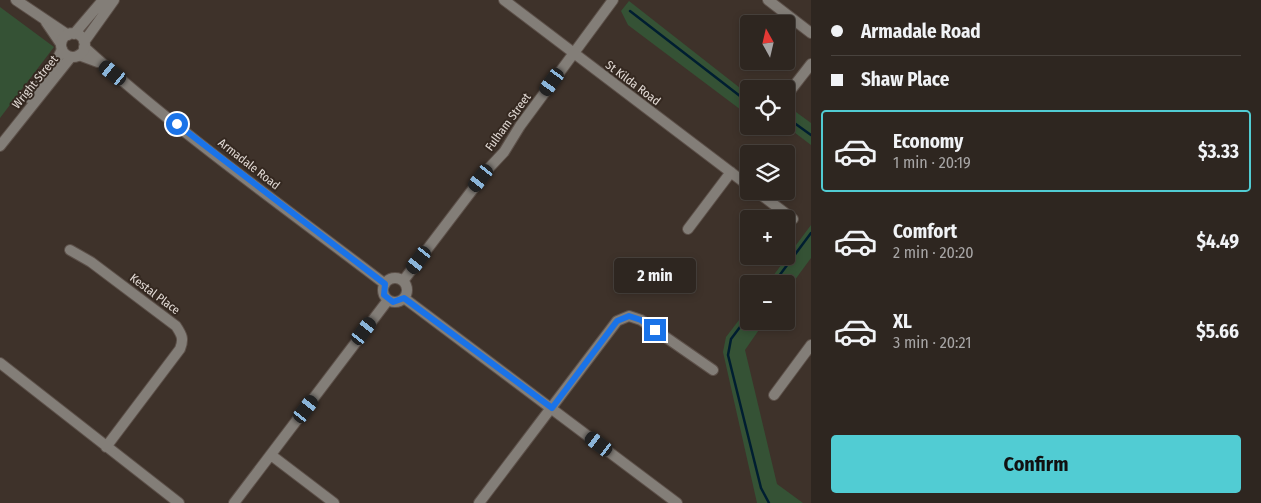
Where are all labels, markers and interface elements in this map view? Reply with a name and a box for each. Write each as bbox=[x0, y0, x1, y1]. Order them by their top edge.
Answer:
north arrow bbox=[740, 15, 795, 70]
map controls bbox=[740, 15, 795, 330]
text: Armadale Road bbox=[861, 20, 981, 43]
street label: Wright Street bbox=[9, 53, 61, 111]
car bbox=[96, 58, 129, 88]
street label: St Kilda Road bbox=[603, 58, 663, 108]
car bbox=[537, 65, 566, 99]
text: Shaw Place bbox=[861, 68, 949, 91]
button: locate bbox=[740, 80, 795, 135]
street label: Fulham Street bbox=[482, 90, 534, 154]
route start bbox=[166, 113, 188, 135]
icon: car bbox=[833, 129, 878, 174]
text: Economy bbox=[893, 130, 963, 153]
street label: Armadale Road bbox=[215, 136, 283, 192]
text: $3.33 bbox=[1198, 140, 1239, 163]
button: layers bbox=[740, 145, 795, 200]
text: 1 min · 20:19 bbox=[893, 153, 971, 172]
car bbox=[465, 162, 496, 194]
button: + bbox=[740, 210, 795, 265]
icon: car bbox=[833, 219, 878, 264]
text: Comfort bbox=[893, 220, 957, 243]
text: $4.49 bbox=[1197, 230, 1239, 253]
text: 2 min · 20:20 bbox=[893, 243, 974, 262]
car bbox=[403, 244, 434, 276]
callout: 2 min bbox=[614, 258, 696, 292]
text: 2 min bbox=[637, 266, 673, 285]
street label: Kestal Place bbox=[127, 271, 183, 317]
button: − bbox=[740, 275, 795, 330]
icon: car bbox=[833, 309, 878, 354]
text: XL bbox=[893, 310, 912, 333]
car bbox=[348, 315, 379, 347]
route end bbox=[644, 319, 666, 341]
text: $5.66 bbox=[1196, 320, 1239, 343]
text: 3 min · 20:21 bbox=[893, 333, 971, 352]
car bbox=[290, 393, 321, 425]
car bbox=[582, 429, 615, 459]
button: Confirm bbox=[831, 435, 1241, 493]

